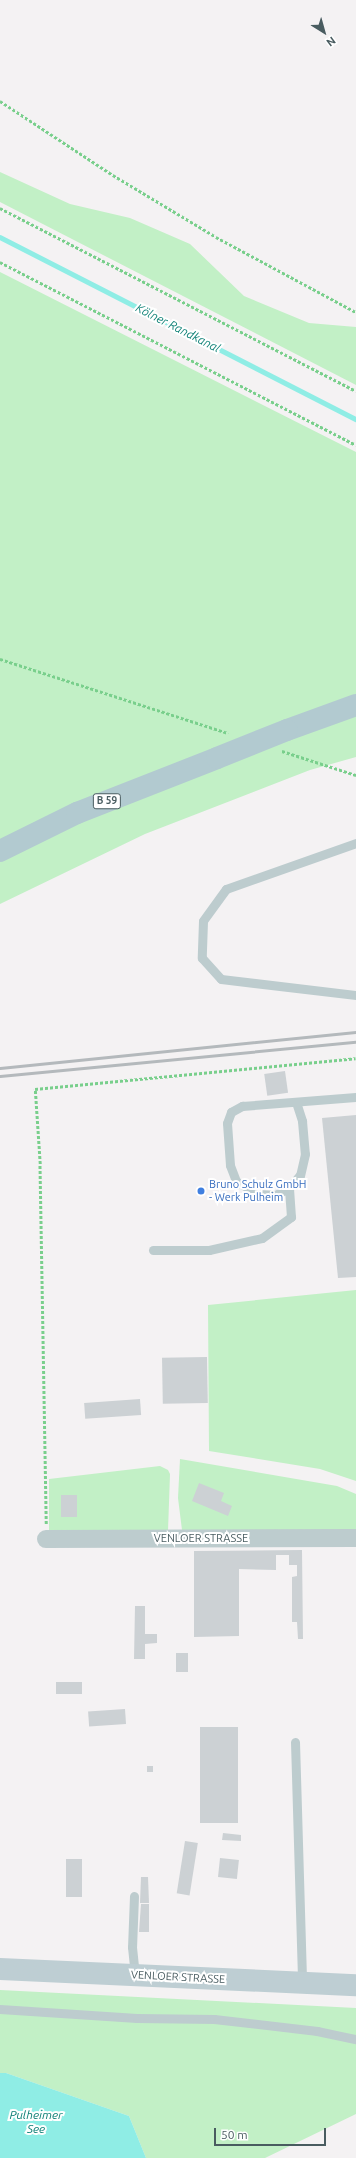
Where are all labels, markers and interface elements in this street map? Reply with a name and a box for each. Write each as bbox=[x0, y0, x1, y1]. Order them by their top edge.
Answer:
north arrow bbox=[304, 12, 344, 52]
text: N bbox=[324, 34, 338, 49]
water label: Kölner Randkanal bbox=[133, 300, 223, 356]
road number: B 59 bbox=[92, 793, 122, 809]
place label: Bruno Schulz GmbH - Werk Pulheim bbox=[209, 1178, 306, 1204]
marker: Bruno Schulz GmbH - Werk Pulheim bbox=[196, 1186, 206, 1196]
street label: VENLOER STRASSE bbox=[154, 1531, 248, 1545]
street label: VENLOER STRASSE bbox=[131, 1968, 225, 1986]
water label: Pulheimer See bbox=[9, 2108, 63, 2136]
scale bar bbox=[216, 2120, 328, 2146]
text: 50 m bbox=[221, 2128, 248, 2141]

